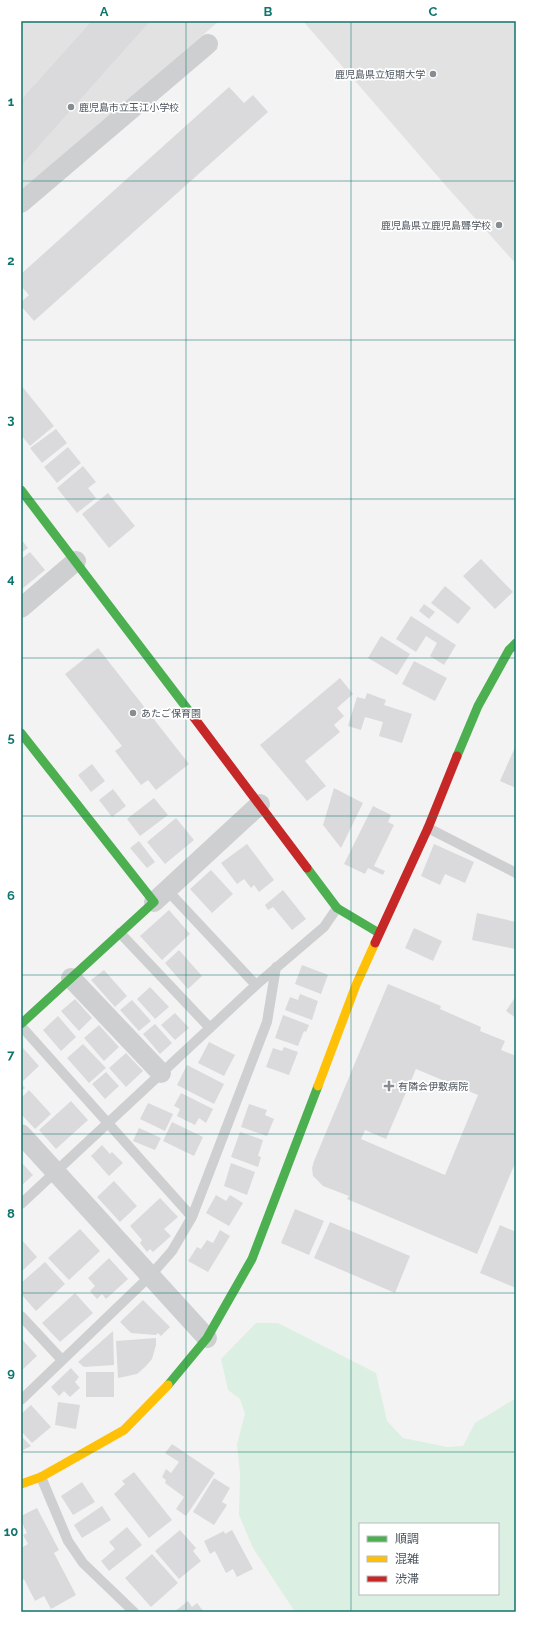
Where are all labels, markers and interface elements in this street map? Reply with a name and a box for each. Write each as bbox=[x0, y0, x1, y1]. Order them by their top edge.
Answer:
text: A bbox=[100, 4, 109, 19]
text: B bbox=[264, 4, 273, 19]
text: C bbox=[429, 4, 438, 19]
place label: 鹿児島県立短期大学 bbox=[335, 69, 425, 80]
marker: 鹿児島県立短期大学 bbox=[428, 69, 438, 79]
text: 1 bbox=[8, 94, 15, 109]
marker: 鹿児島市立玉江小学校 bbox=[66, 102, 76, 112]
place label: 鹿児島市立玉江小学校 bbox=[79, 102, 179, 113]
place label: 鹿児島県立鹿児島聾学校 bbox=[381, 220, 491, 231]
marker: 鹿児島県立鹿児島聾学校 bbox=[494, 220, 504, 230]
text: 2 bbox=[7, 253, 15, 268]
text: 3 bbox=[7, 412, 15, 427]
text: 4 bbox=[7, 571, 15, 586]
marker: あたご保育園 bbox=[128, 708, 138, 718]
place label: あたご保育園 bbox=[141, 708, 201, 719]
text: 5 bbox=[7, 730, 15, 745]
text: 6 bbox=[7, 888, 15, 903]
text: 7 bbox=[7, 1047, 15, 1062]
marker: 有隣会伊敷病院 bbox=[383, 1080, 395, 1092]
place label: 有隣会伊敷病院 bbox=[398, 1081, 468, 1092]
text: 8 bbox=[7, 1206, 15, 1221]
text: 9 bbox=[7, 1365, 15, 1380]
legend bbox=[359, 1523, 499, 1595]
text: 10 bbox=[4, 1524, 18, 1539]
text: 順調 bbox=[395, 1532, 419, 1546]
text: 混雑 bbox=[395, 1552, 419, 1566]
text: 渋滞 bbox=[395, 1572, 419, 1586]

